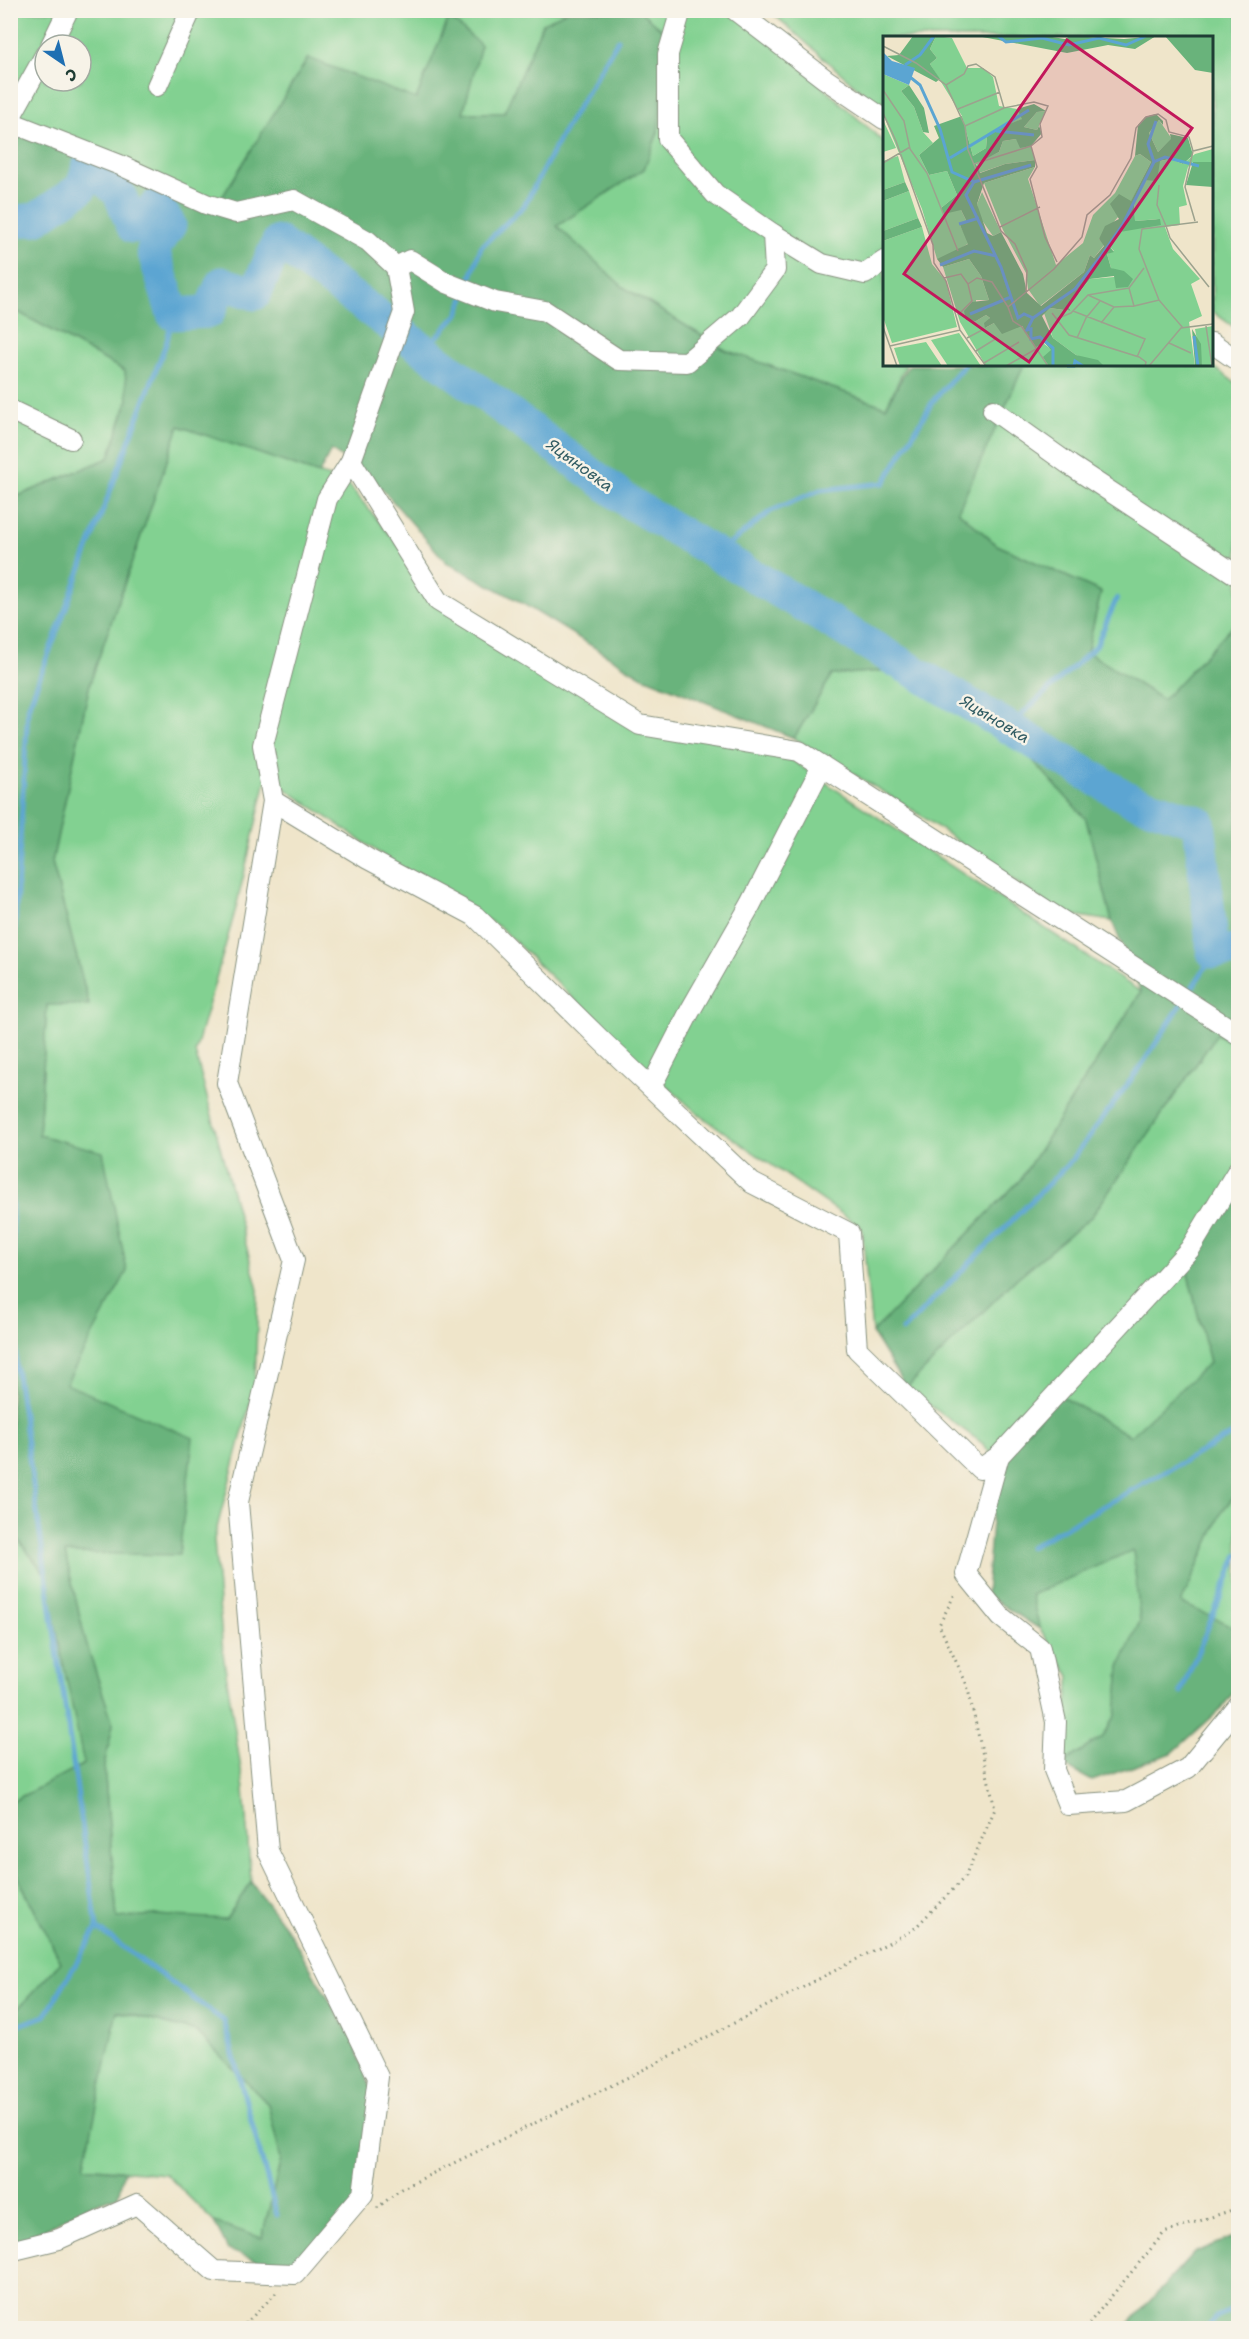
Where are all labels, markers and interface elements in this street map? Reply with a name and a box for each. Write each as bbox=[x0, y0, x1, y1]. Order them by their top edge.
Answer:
north arrow bbox=[33, 33, 93, 93]
inset map bbox=[883, 36, 1213, 366]
text: С bbox=[61, 63, 81, 86]
water label: Яцыновка bbox=[542, 433, 618, 496]
water label: Яцыновка bbox=[956, 690, 1034, 748]

